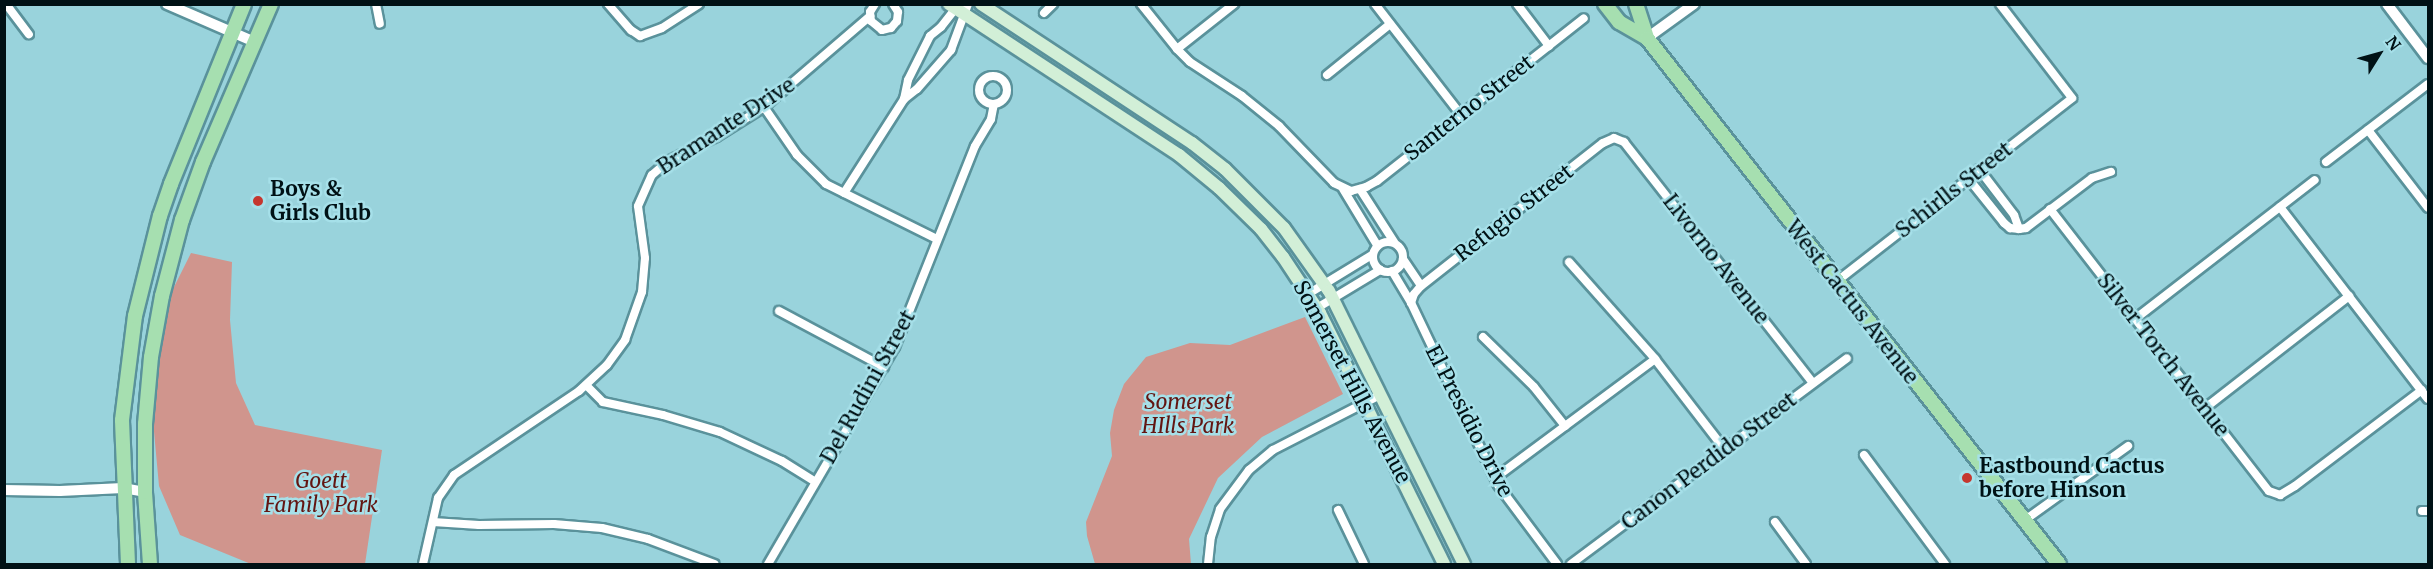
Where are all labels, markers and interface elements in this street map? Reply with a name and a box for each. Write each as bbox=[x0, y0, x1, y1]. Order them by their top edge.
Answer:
north arrow bbox=[2349, 24, 2409, 84]
text: N bbox=[2382, 32, 2405, 54]
street label: Santerno Street bbox=[1399, 50, 1539, 166]
street label: Bramante Drive bbox=[653, 72, 799, 180]
street label: Schirlls Street bbox=[1891, 137, 2017, 243]
street label: Refugio Street bbox=[1450, 159, 1578, 267]
place label: Boys & Girls Club bbox=[270, 176, 371, 226]
street label: Livorno Avenue bbox=[1658, 189, 1774, 329]
marker: Boys & Girls Club bbox=[251, 194, 265, 208]
street label: West Cactus Avenue bbox=[1780, 215, 1924, 389]
street label: Silver Torch Avenue bbox=[2091, 268, 2235, 442]
street label: Somerset Hills Avenue bbox=[1288, 276, 1416, 488]
street label: Del Rudini Street bbox=[815, 306, 921, 468]
street label: El Presidio Drive bbox=[1420, 341, 1518, 501]
street label: Canon Perdido Street bbox=[1617, 387, 1801, 535]
park label: Somerset HIlls Park bbox=[1142, 389, 1234, 439]
place label: Eastbound Cactus before Hinson bbox=[1979, 453, 2165, 503]
park label: Goett Family Park bbox=[264, 468, 378, 518]
marker: Eastbound Cactus before Hinson bbox=[1960, 471, 1974, 485]

